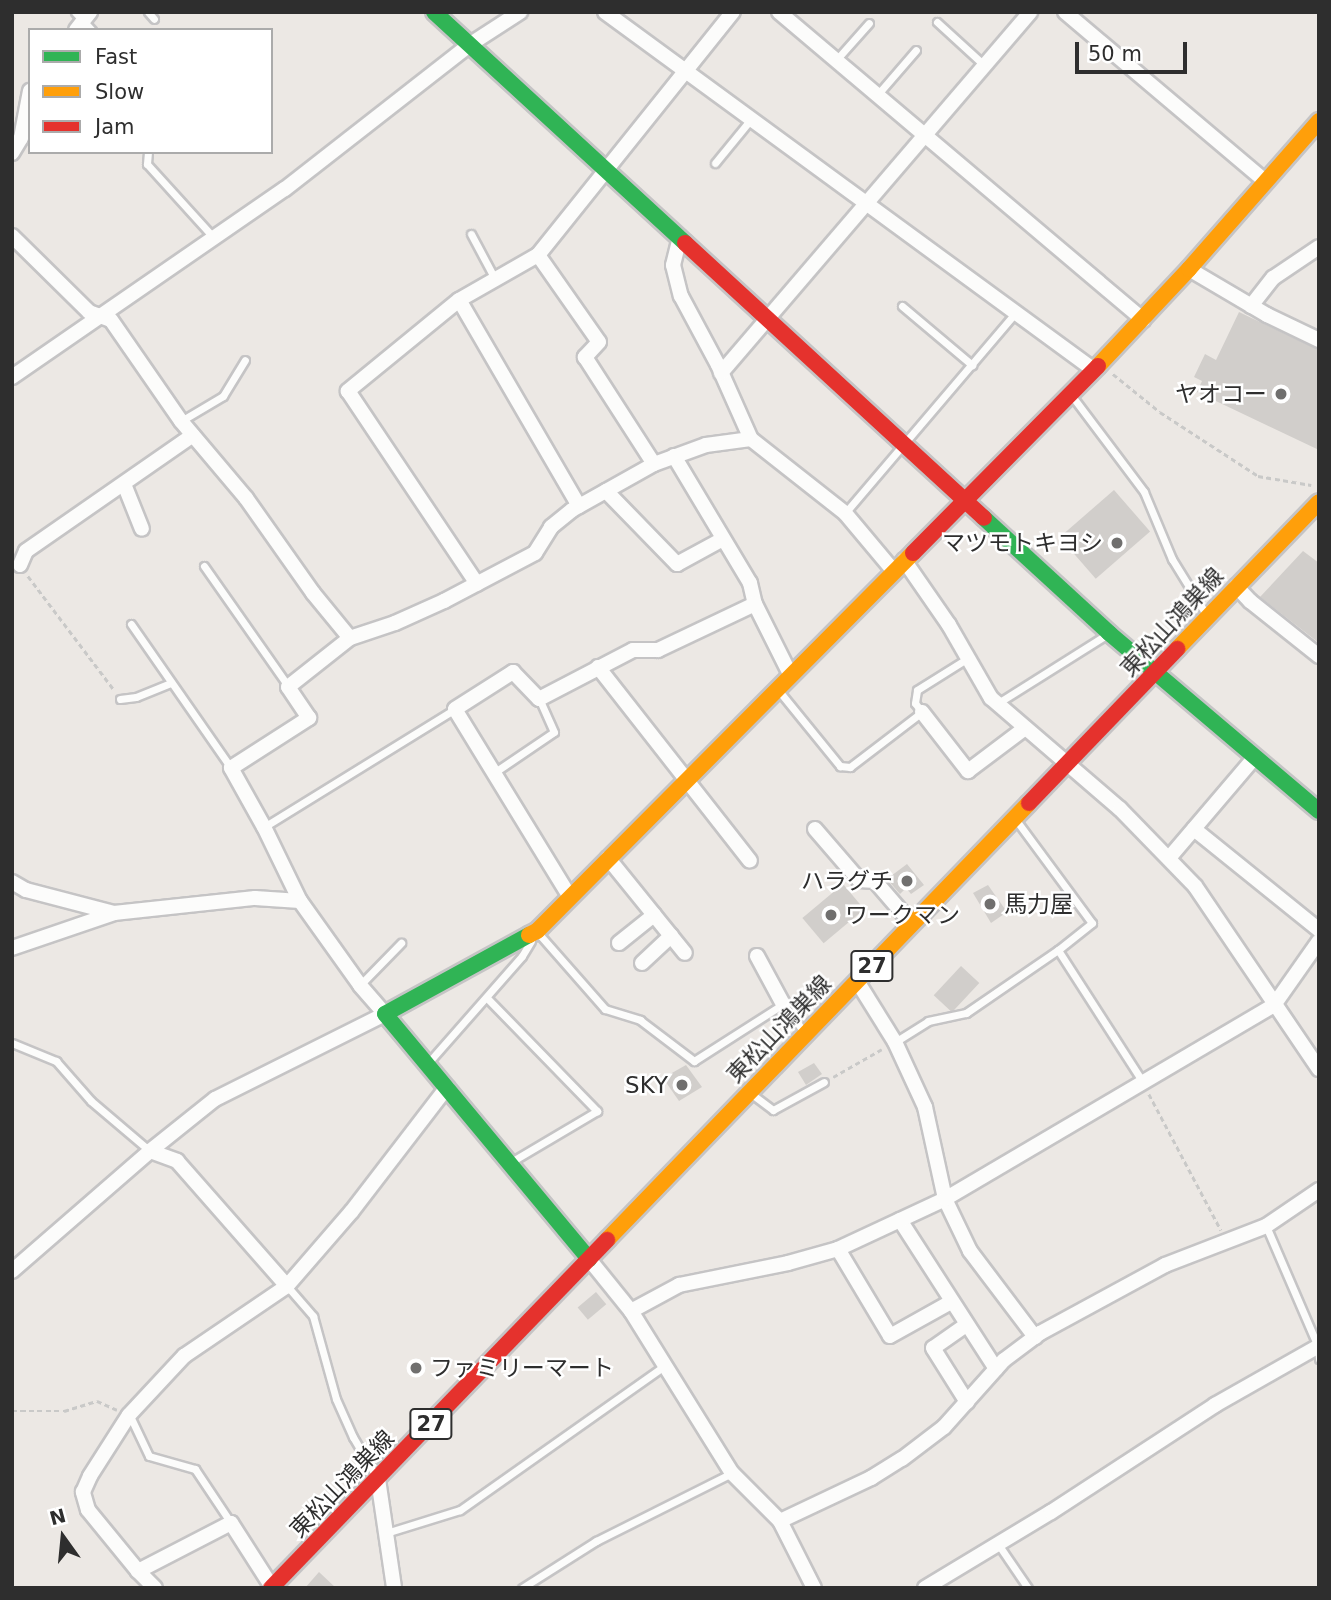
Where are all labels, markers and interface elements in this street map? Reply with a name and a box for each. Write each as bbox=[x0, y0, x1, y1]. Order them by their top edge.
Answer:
legend bbox=[28, 28, 273, 154]
scale bar bbox=[1079, 28, 1191, 72]
text: 50 m bbox=[1088, 42, 1142, 66]
text: Fast bbox=[95, 45, 137, 69]
text: Slow bbox=[95, 80, 144, 104]
text: Jam bbox=[95, 115, 135, 139]
place label: ヤオコー bbox=[1175, 380, 1267, 408]
marker: ヤオコー bbox=[1273, 386, 1289, 402]
place label: マツモトキヨシ bbox=[942, 529, 1103, 557]
marker: マツモトキヨシ bbox=[1109, 535, 1125, 551]
street label: 東松山鴻巣線 bbox=[1115, 562, 1229, 682]
place label: ハラグチ bbox=[801, 867, 893, 895]
marker: ハラグチ bbox=[899, 873, 915, 889]
place label: 馬力屋 bbox=[1004, 890, 1073, 918]
marker: 馬力屋 bbox=[982, 896, 998, 912]
place label: ワークマン bbox=[845, 901, 960, 929]
marker: ワークマン bbox=[823, 907, 839, 923]
road number: 27 bbox=[849, 948, 895, 984]
street label: 東松山鴻巣線 bbox=[721, 970, 837, 1088]
place label: SKY bbox=[625, 1071, 668, 1099]
marker: SKY bbox=[674, 1077, 690, 1093]
place label: ファミリーマート bbox=[430, 1354, 614, 1382]
marker: ファミリーマート bbox=[408, 1360, 424, 1376]
road number: 27 bbox=[408, 1406, 454, 1442]
street label: 東松山鴻巣線 bbox=[284, 1425, 400, 1543]
north arrow bbox=[28, 1502, 98, 1572]
text: N bbox=[47, 1504, 68, 1529]

